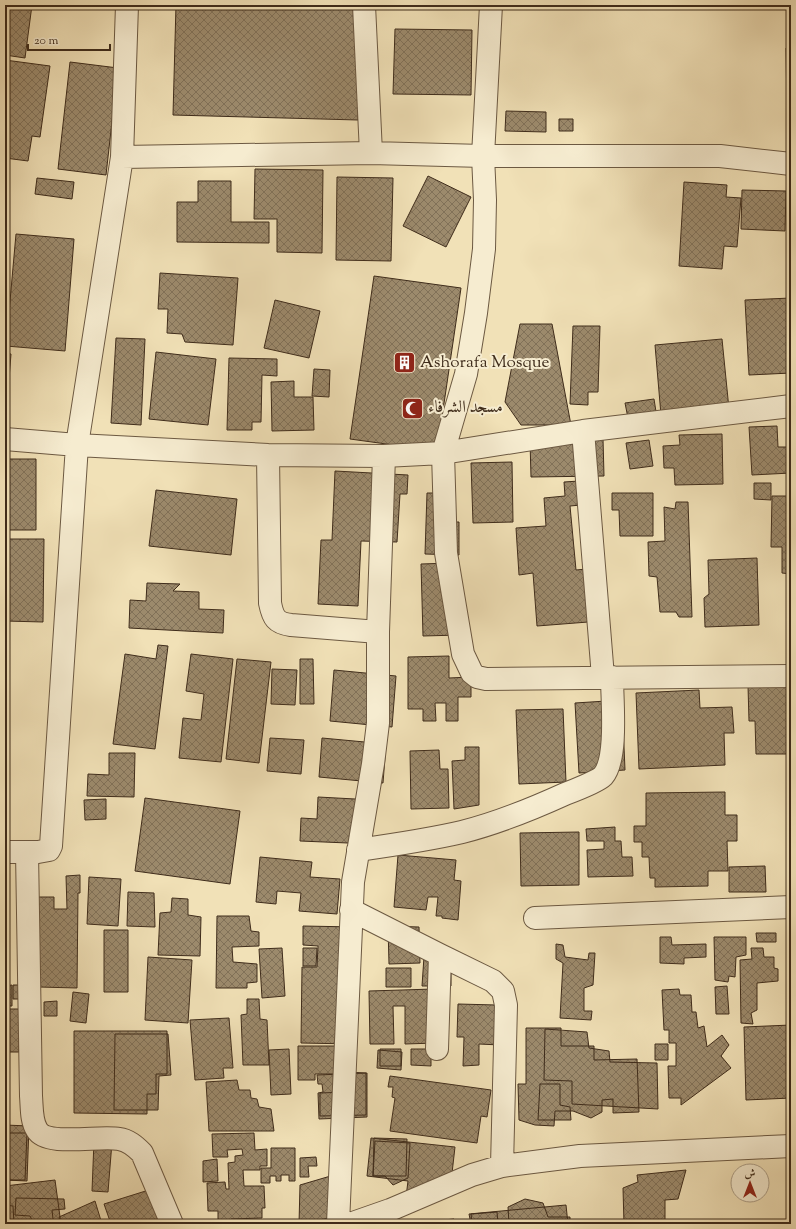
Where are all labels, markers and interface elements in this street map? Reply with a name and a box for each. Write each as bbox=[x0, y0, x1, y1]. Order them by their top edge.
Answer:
scale bar bbox=[28, 26, 110, 52]
text: 20 m bbox=[34, 32, 59, 50]
building icon: Ashorafa Mosque bbox=[392, 350, 418, 376]
place label: Ashorafa Mosque bbox=[420, 351, 550, 375]
mosque icon: مسجد الشرفاء bbox=[400, 395, 426, 421]
place label: مسجد الشرفاء bbox=[428, 396, 503, 420]
north arrow bbox=[730, 1163, 770, 1203]
text: ش bbox=[745, 1166, 756, 1182]

